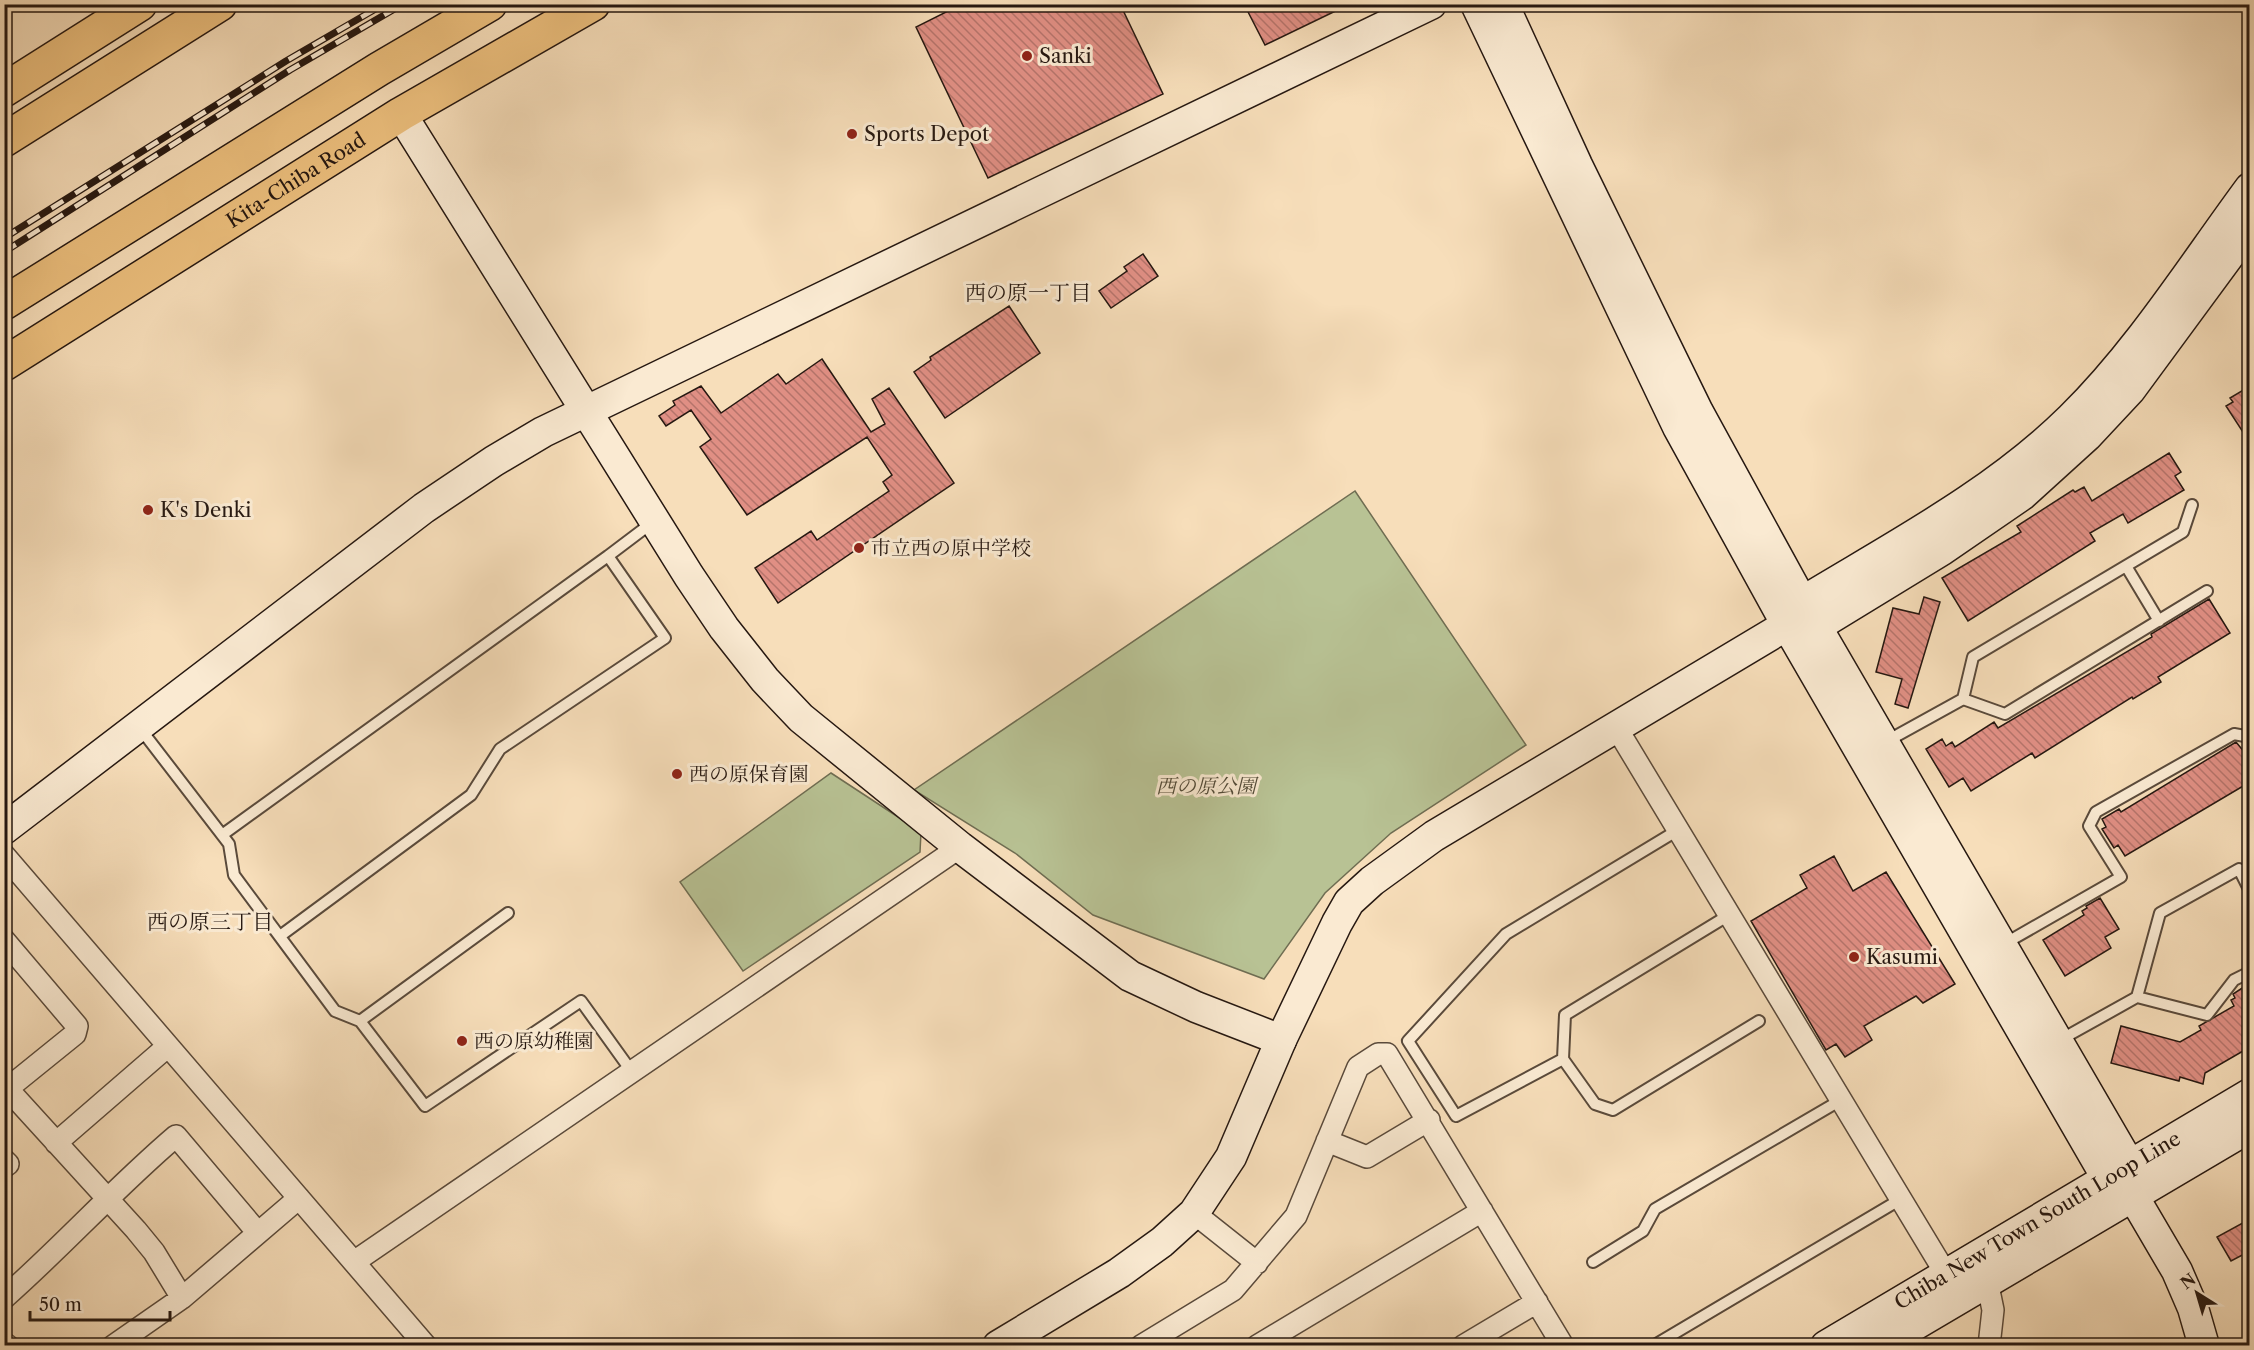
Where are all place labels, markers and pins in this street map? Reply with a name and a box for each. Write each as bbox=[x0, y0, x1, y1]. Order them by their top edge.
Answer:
place label: Sanki bbox=[1039, 44, 1092, 68]
marker: Sanki bbox=[1020, 49, 1034, 63]
place label: Sports Depot bbox=[864, 122, 989, 146]
marker: Sports Depot bbox=[845, 127, 859, 141]
place label: K's Denki bbox=[160, 498, 251, 522]
marker: K's Denki bbox=[141, 503, 155, 517]
place label: 市立西の原中学校 bbox=[871, 536, 1031, 560]
marker: 市立西の原中学校 bbox=[852, 541, 866, 555]
place label: 西の原保育園 bbox=[689, 762, 809, 786]
marker: 西の原保育園 bbox=[670, 767, 684, 781]
place label: Kasumi bbox=[1866, 945, 1938, 969]
marker: Kasumi bbox=[1847, 950, 1861, 964]
place label: 西の原幼稚園 bbox=[474, 1029, 594, 1053]
marker: 西の原幼稚園 bbox=[455, 1034, 469, 1048]

